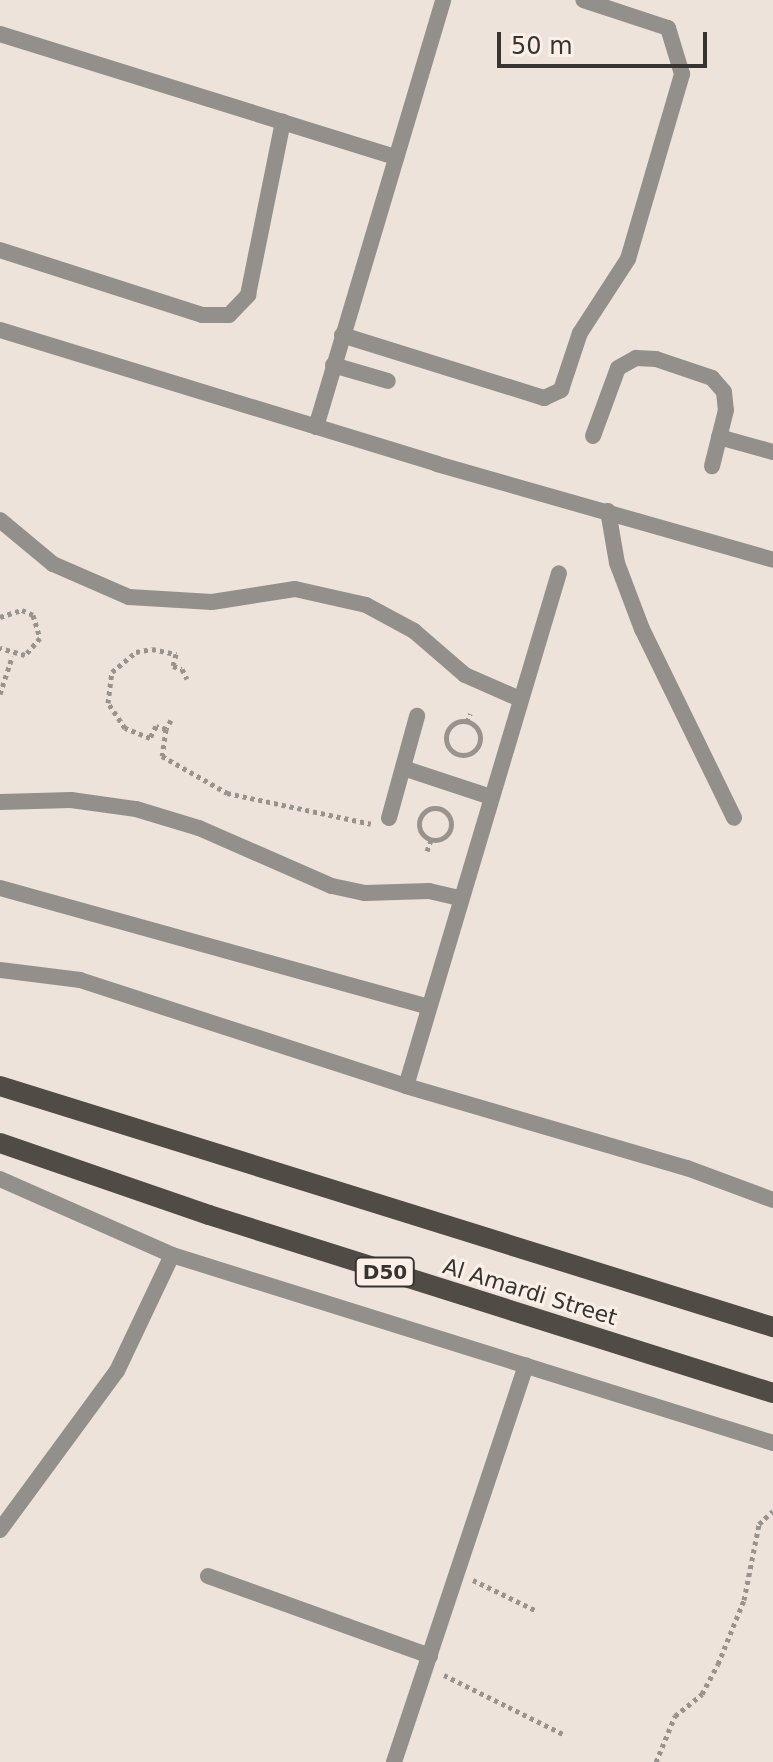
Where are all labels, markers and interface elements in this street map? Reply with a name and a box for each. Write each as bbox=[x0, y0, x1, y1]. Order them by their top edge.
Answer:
scale bar bbox=[501, 16, 711, 66]
text: 50 m bbox=[511, 32, 573, 60]
street label: Al Amardi Street bbox=[440, 1253, 620, 1331]
road number: D50 bbox=[353, 1256, 417, 1288]

